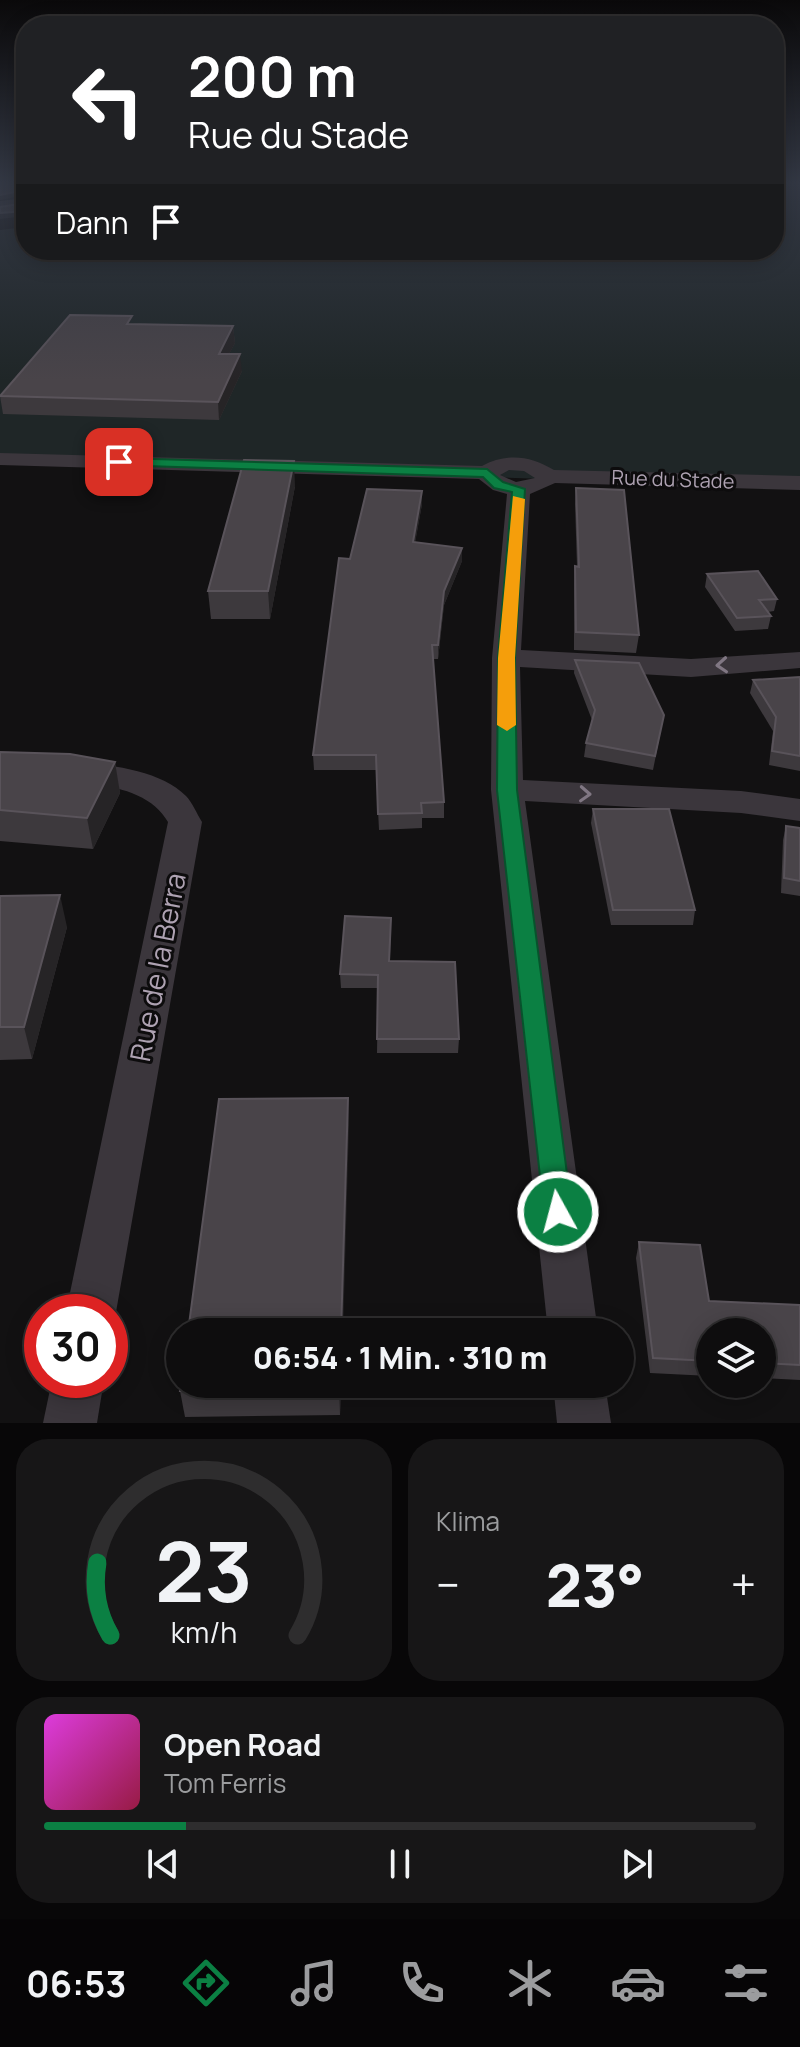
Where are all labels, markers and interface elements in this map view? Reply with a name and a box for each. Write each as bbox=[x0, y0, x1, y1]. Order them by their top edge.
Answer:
text: 200 m bbox=[188, 37, 357, 114]
icon: left bbox=[56, 48, 160, 152]
text: Rue du Stade bbox=[188, 110, 409, 159]
icon: arrive bbox=[144, 200, 188, 244]
text: Dann bbox=[56, 202, 128, 243]
pin bbox=[85, 428, 153, 496]
icon: arrive bbox=[97, 440, 141, 484]
street label: Rue du Stade bbox=[611, 463, 735, 495]
one-way arrow bbox=[715, 656, 728, 673]
one-way arrow bbox=[579, 785, 592, 802]
street label: Rue de la Berra bbox=[120, 870, 194, 1064]
position arrow bbox=[516, 1170, 600, 1254]
speed limit sign: 30 bbox=[24, 1294, 128, 1398]
map controls bbox=[696, 1318, 776, 1398]
button: layers bbox=[696, 1318, 776, 1398]
text: 06:54 · 1 Min. · 310 m bbox=[253, 1337, 547, 1378]
text: Klima bbox=[436, 1503, 500, 1539]
text: 23 bbox=[155, 1513, 253, 1627]
text: 23° bbox=[546, 1543, 645, 1625]
text: − bbox=[436, 1554, 460, 1614]
text: + bbox=[731, 1554, 756, 1614]
text: km/h bbox=[171, 1613, 237, 1652]
text: Open Road bbox=[164, 1724, 321, 1765]
text: Tom Ferris bbox=[164, 1765, 286, 1801]
icon: previous bbox=[141, 1842, 185, 1886]
icon: pause bbox=[378, 1842, 422, 1886]
icon: next bbox=[615, 1842, 659, 1886]
icon: directions bbox=[178, 1955, 234, 2011]
icon: music bbox=[286, 1955, 342, 2011]
icon: phone bbox=[394, 1955, 450, 2011]
icon: climate bbox=[502, 1955, 558, 2011]
icon: car bbox=[610, 1955, 666, 2011]
icon: filters bbox=[718, 1955, 774, 2011]
text: 06:53 bbox=[26, 1959, 126, 2008]

